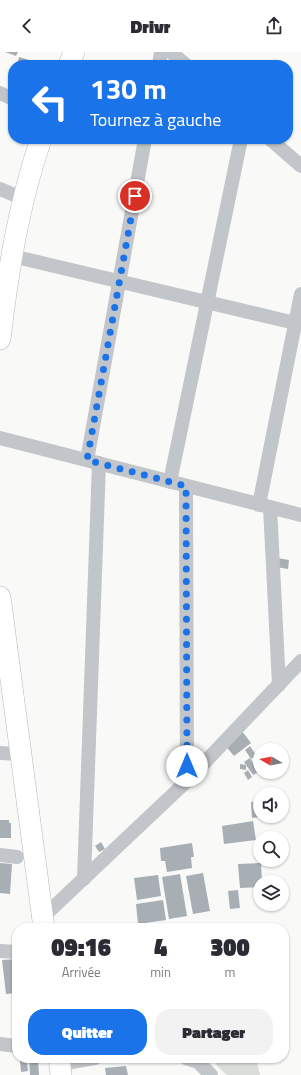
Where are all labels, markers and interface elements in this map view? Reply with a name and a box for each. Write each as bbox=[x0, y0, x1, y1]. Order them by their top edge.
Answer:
text: Drivr bbox=[131, 13, 170, 40]
icon: back bbox=[16, 15, 38, 37]
icon: share bbox=[263, 15, 285, 37]
text: 130 m bbox=[90, 67, 167, 110]
icon: left bbox=[24, 76, 76, 128]
text: Tournez à gauche bbox=[90, 106, 221, 133]
pin bbox=[118, 179, 152, 213]
icon: arrive bbox=[124, 185, 146, 207]
north arrow bbox=[253, 743, 289, 779]
map controls bbox=[253, 743, 289, 911]
position arrow bbox=[166, 745, 208, 787]
button: sound bbox=[253, 787, 289, 823]
button: search bbox=[253, 831, 289, 867]
button: layers bbox=[253, 875, 289, 911]
text: 09:16 bbox=[51, 929, 111, 965]
text: 4 bbox=[154, 929, 167, 965]
text: 300 bbox=[210, 929, 250, 965]
text: Arrivée bbox=[62, 962, 101, 982]
text: min bbox=[150, 962, 171, 982]
text: m bbox=[224, 962, 235, 982]
button: Quitter bbox=[28, 1009, 147, 1055]
button: Partager bbox=[155, 1009, 273, 1055]

